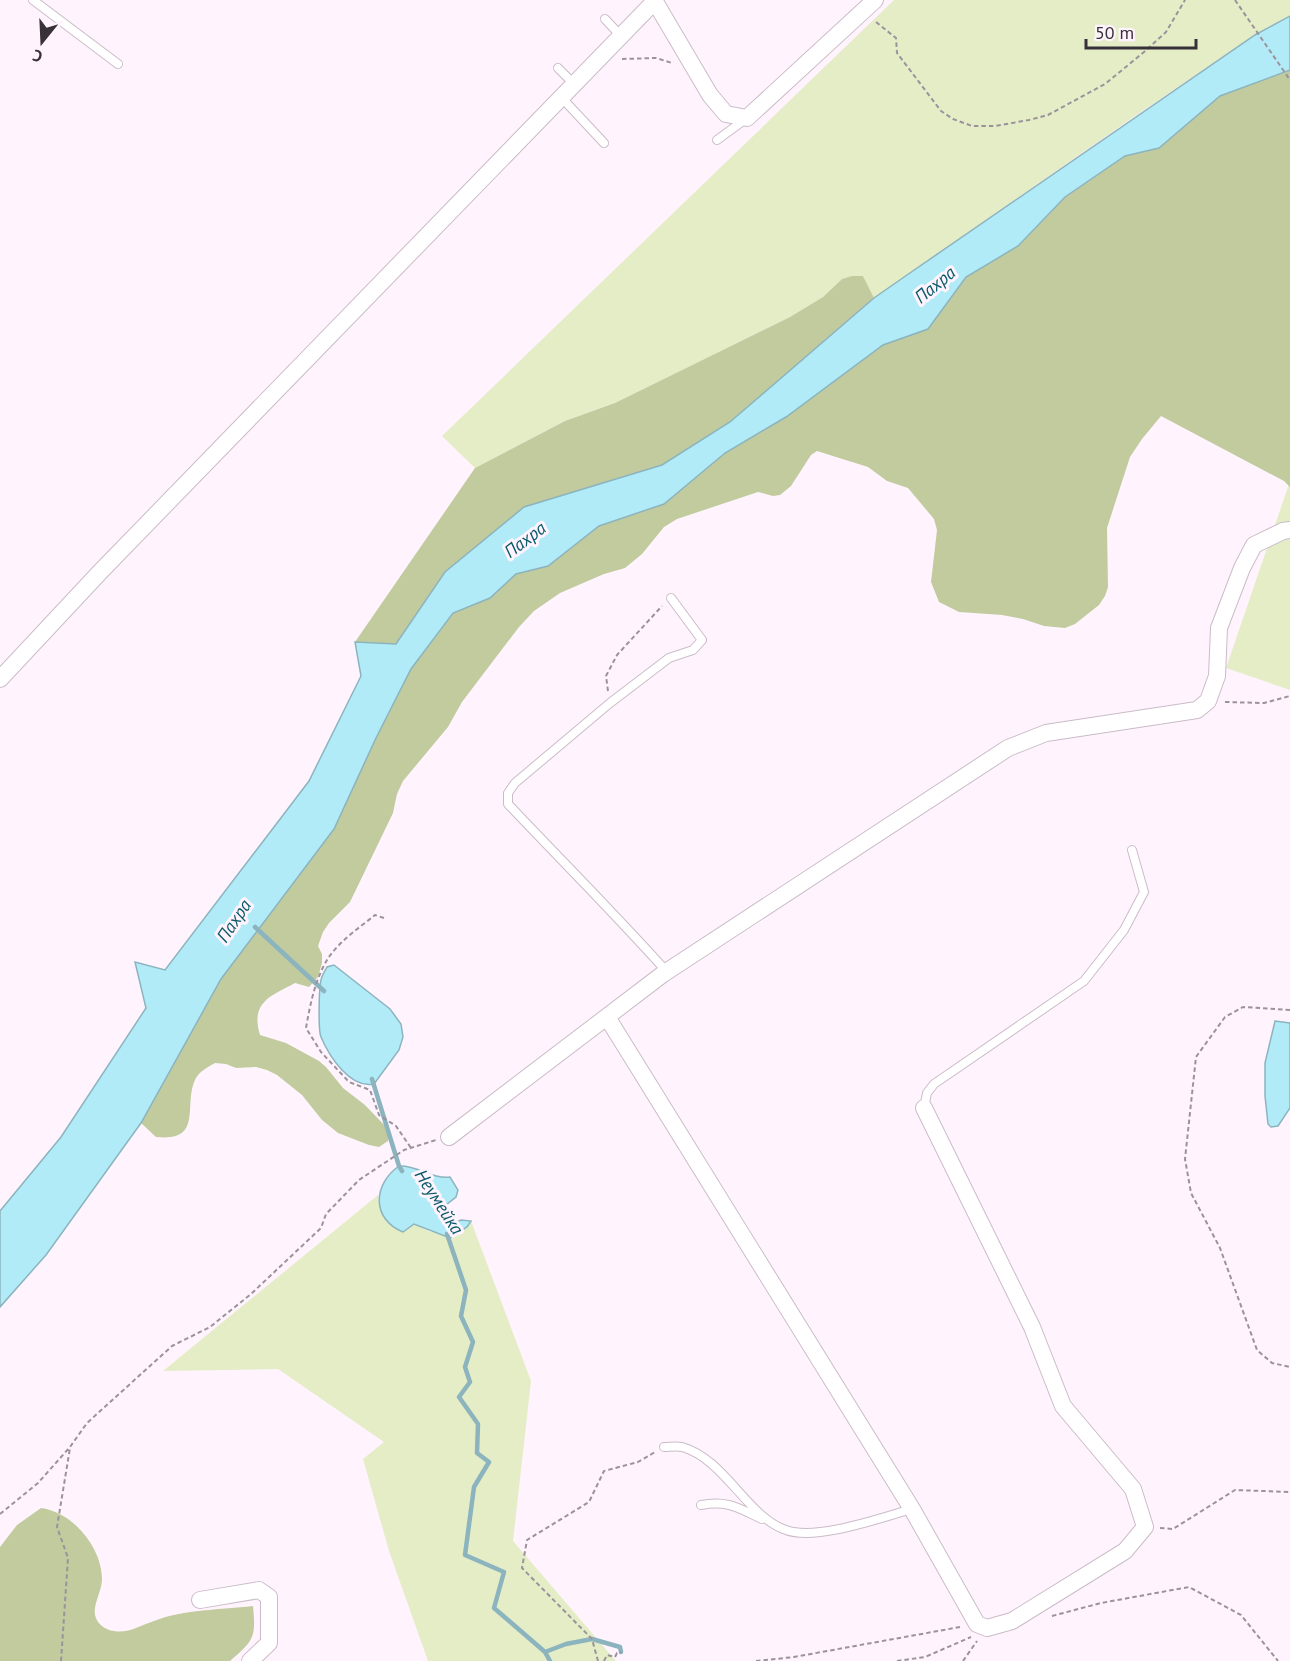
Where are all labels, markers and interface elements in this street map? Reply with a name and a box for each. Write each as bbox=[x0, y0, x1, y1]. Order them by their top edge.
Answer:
north arrow bbox=[12, 12, 72, 72]
scale bar bbox=[1086, 12, 1196, 50]
text: 50 m bbox=[1095, 21, 1134, 44]
text: С bbox=[30, 45, 45, 67]
water label: Пахра bbox=[909, 261, 960, 308]
water label: Пахра bbox=[499, 516, 550, 563]
water label: Пахра bbox=[211, 895, 256, 947]
water label: Неумейка bbox=[410, 1165, 469, 1239]

